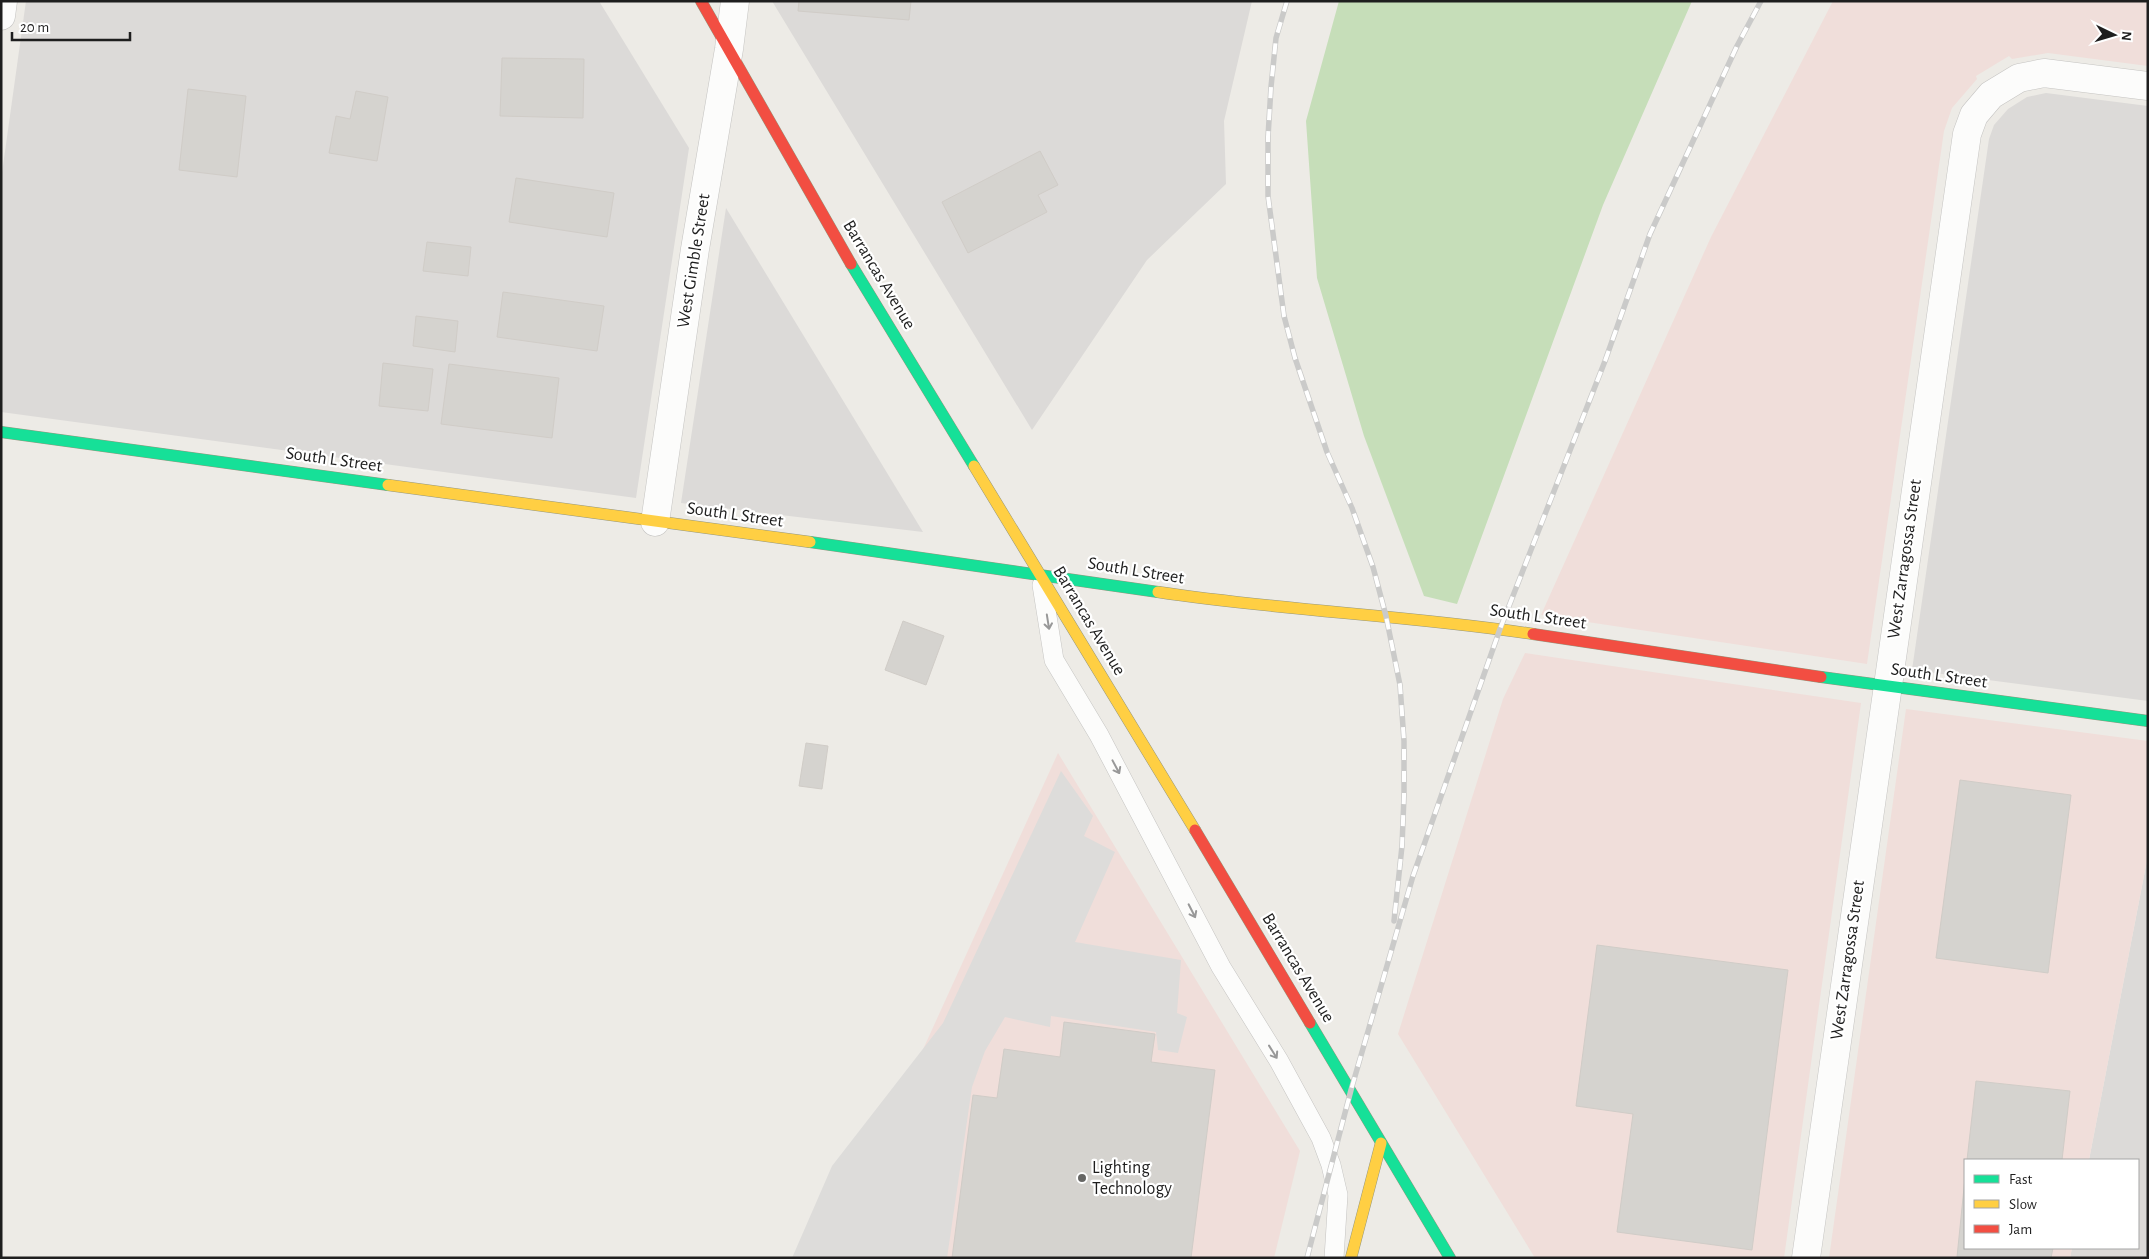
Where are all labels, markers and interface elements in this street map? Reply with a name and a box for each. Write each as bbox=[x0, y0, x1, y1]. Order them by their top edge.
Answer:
scale bar bbox=[12, 10, 130, 42]
north arrow bbox=[2089, 10, 2139, 60]
text: 20 m bbox=[20, 20, 49, 35]
text: N bbox=[2119, 31, 2133, 42]
street label: West Gimble Street bbox=[674, 192, 714, 330]
street label: Barrancas Avenue bbox=[839, 217, 919, 333]
street label: South L Street bbox=[285, 444, 384, 476]
street label: West Zarragossa Street bbox=[1885, 478, 1925, 640]
street label: South L Street bbox=[686, 499, 785, 531]
street label: South L Street bbox=[1087, 555, 1186, 588]
street label: Barrancas Avenue bbox=[1049, 563, 1129, 679]
street label: South L Street bbox=[1489, 601, 1588, 633]
one-way arrow bbox=[1044, 614, 1054, 630]
street label: South L Street bbox=[1890, 660, 1989, 692]
one-way arrow bbox=[1112, 760, 1122, 774]
street label: West Zarragossa Street bbox=[1828, 879, 1868, 1041]
one-way arrow bbox=[1188, 903, 1197, 918]
street label: Barrancas Avenue bbox=[1258, 910, 1338, 1026]
one-way arrow bbox=[1269, 1044, 1279, 1058]
place label: Lighting Technology bbox=[1092, 1159, 1172, 1198]
legend bbox=[1964, 1159, 2139, 1249]
marker: Lighting Technology bbox=[1076, 1172, 1088, 1184]
text: Fast bbox=[2009, 1172, 2033, 1187]
text: Slow bbox=[2009, 1197, 2037, 1212]
text: Jam bbox=[2009, 1222, 2032, 1237]

